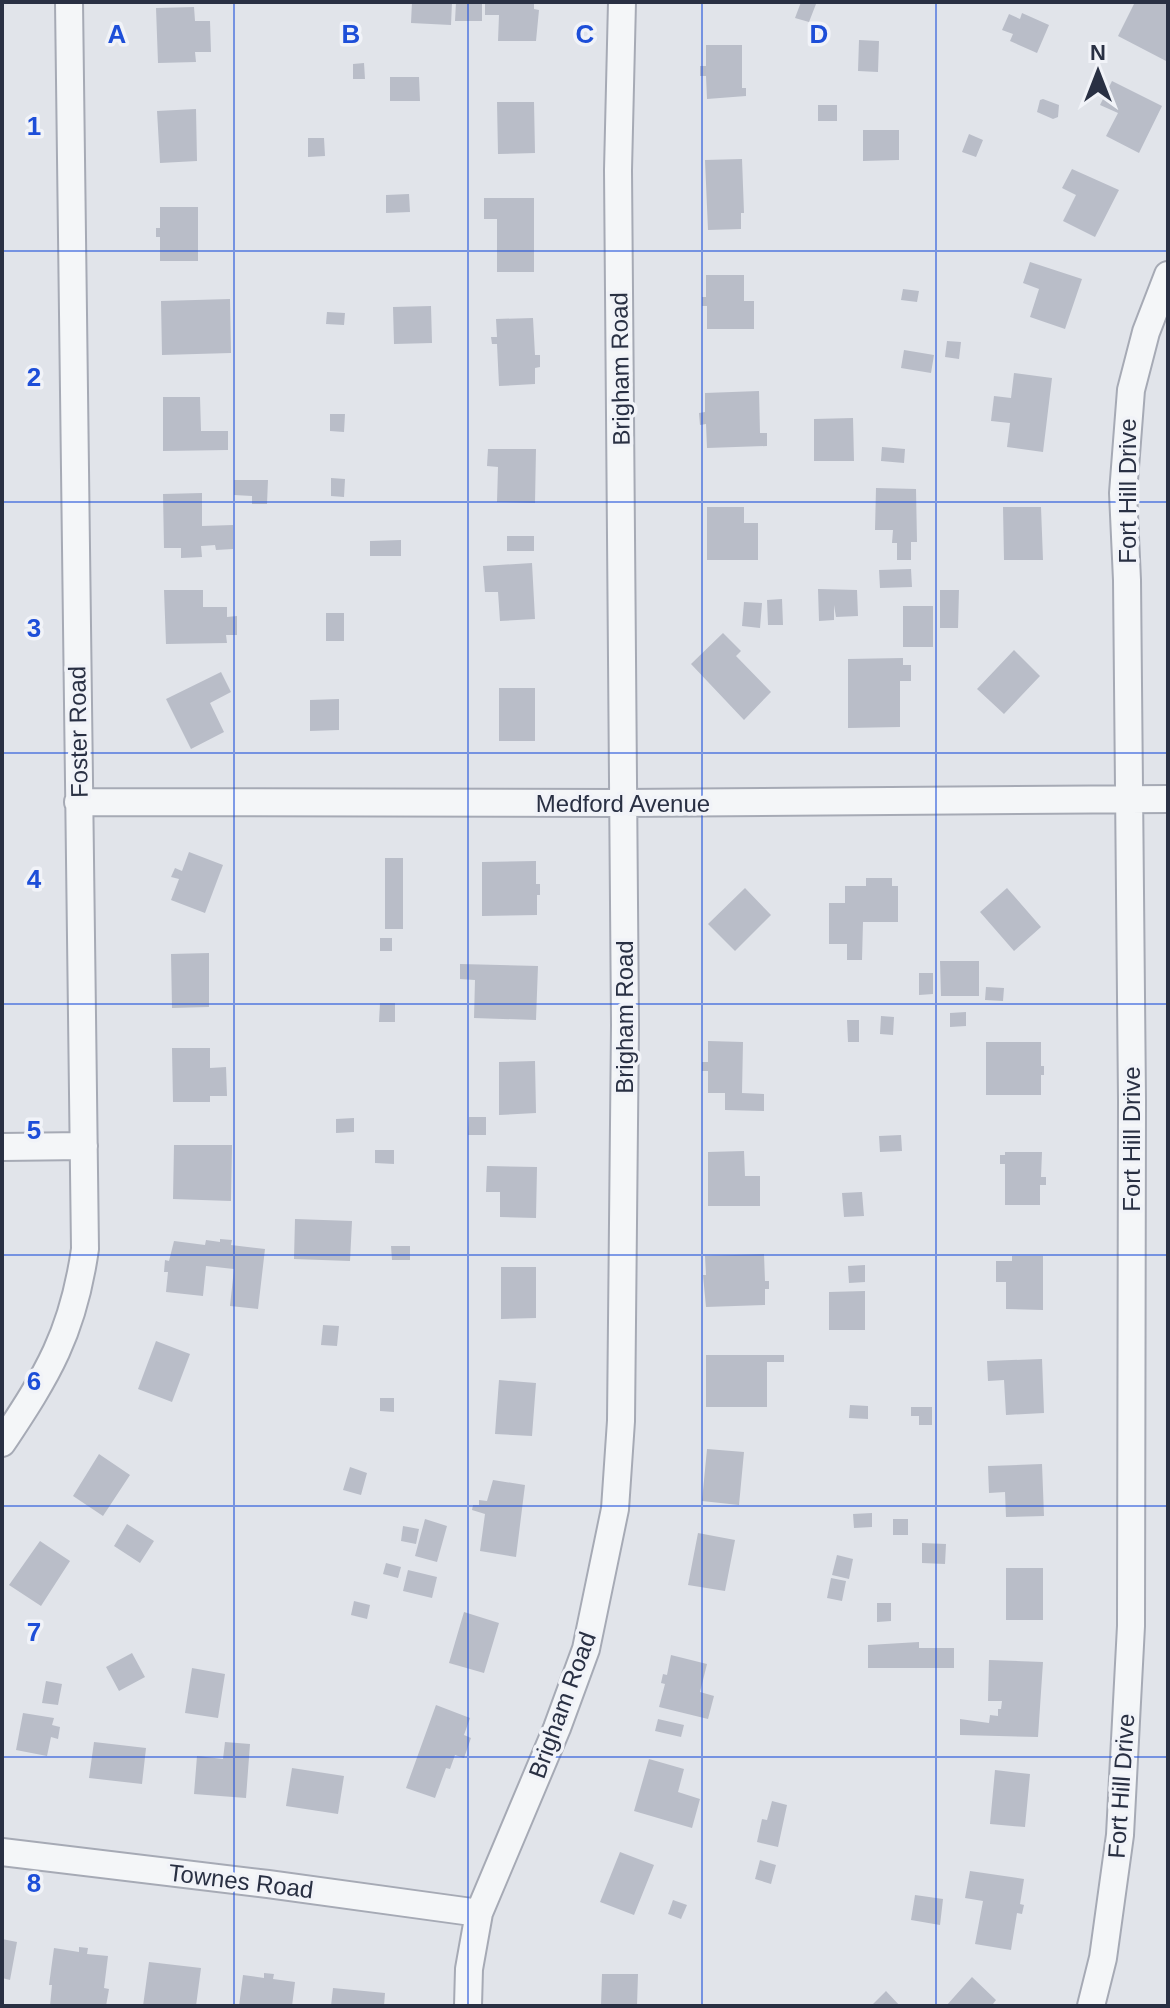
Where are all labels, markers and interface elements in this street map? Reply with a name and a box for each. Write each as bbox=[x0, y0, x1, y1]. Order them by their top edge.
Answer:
text: A bbox=[108, 19, 127, 49]
text: B bbox=[342, 19, 360, 49]
text: C bbox=[576, 19, 595, 49]
text: D bbox=[810, 19, 828, 49]
north arrow bbox=[1058, 32, 1138, 112]
text: N bbox=[1090, 40, 1106, 65]
text: 1 bbox=[27, 111, 41, 141]
street label: Brigham Road bbox=[605, 292, 635, 446]
text: 2 bbox=[27, 362, 41, 392]
street label: Fort Hill Drive bbox=[1114, 418, 1141, 564]
text: 3 bbox=[27, 613, 41, 643]
street label: Foster Road bbox=[63, 666, 93, 798]
street label: Medford Avenue bbox=[536, 790, 710, 817]
text: 4 bbox=[27, 864, 42, 894]
street label: Brigham Road bbox=[611, 940, 638, 1094]
street label: Fort Hill Drive bbox=[1118, 1066, 1145, 1212]
text: 5 bbox=[27, 1115, 41, 1145]
text: 6 bbox=[27, 1366, 41, 1396]
text: 7 bbox=[27, 1617, 41, 1647]
street label: Brigham Road bbox=[523, 1628, 601, 1782]
street label: Fort Hill Drive bbox=[1102, 1713, 1140, 1859]
street label: Townes Road bbox=[167, 1859, 315, 1903]
text: 8 bbox=[27, 1868, 41, 1898]

